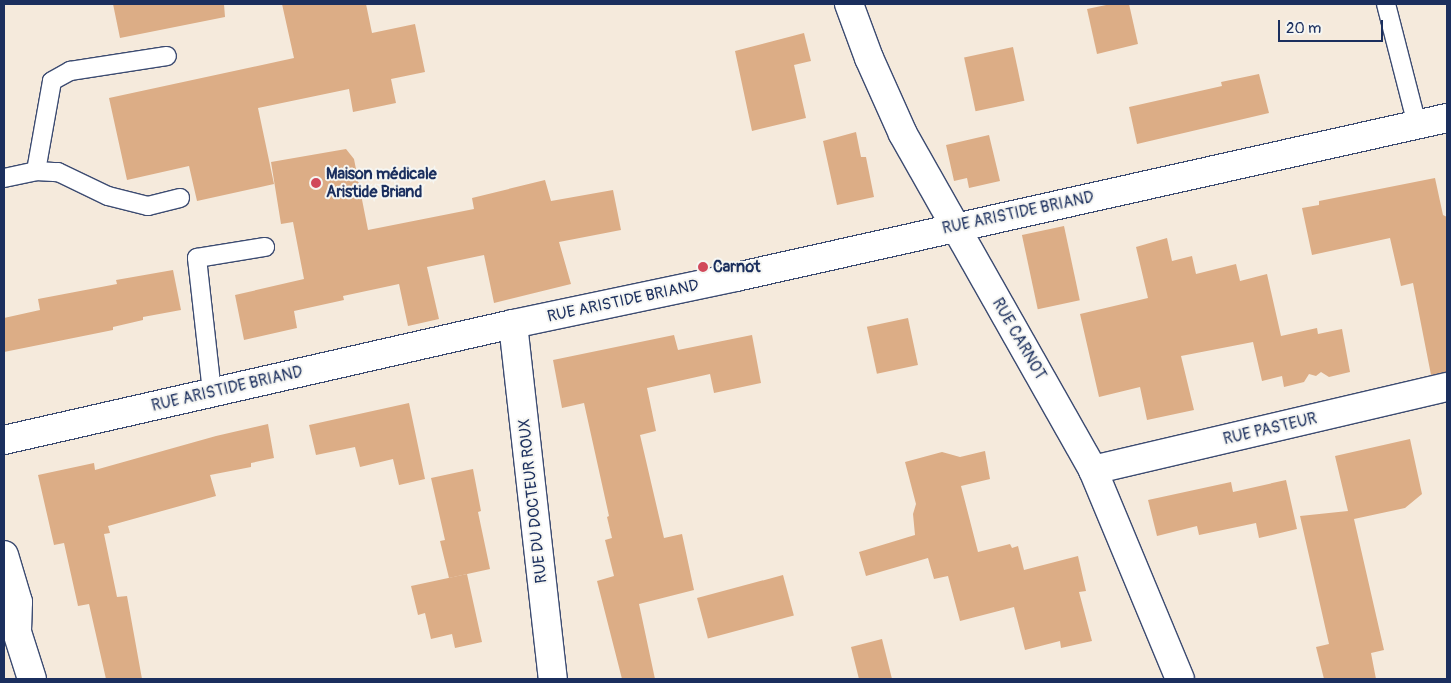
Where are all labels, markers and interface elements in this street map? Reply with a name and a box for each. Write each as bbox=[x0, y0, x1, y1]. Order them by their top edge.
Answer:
scale bar bbox=[1281, 10, 1386, 42]
text: 20 m bbox=[1286, 19, 1321, 38]
place label: Maison médicale Aristide Briand bbox=[326, 164, 437, 202]
marker: Maison médicale Aristide Briand bbox=[310, 177, 322, 189]
street label: RUE ARISTIDE BRIAND bbox=[940, 188, 1096, 238]
place label: Carnot bbox=[713, 257, 760, 277]
marker: Carnot bbox=[697, 261, 709, 273]
street label: RUE ARISTIDE BRIAND bbox=[545, 276, 701, 326]
street label: RUE CARNOT bbox=[988, 295, 1050, 383]
street label: RUE ARISTIDE BRIAND bbox=[150, 362, 304, 416]
street label: RUE PASTEUR bbox=[1221, 409, 1319, 449]
street label: RUE DU DOCTEUR ROUX bbox=[515, 418, 551, 584]

